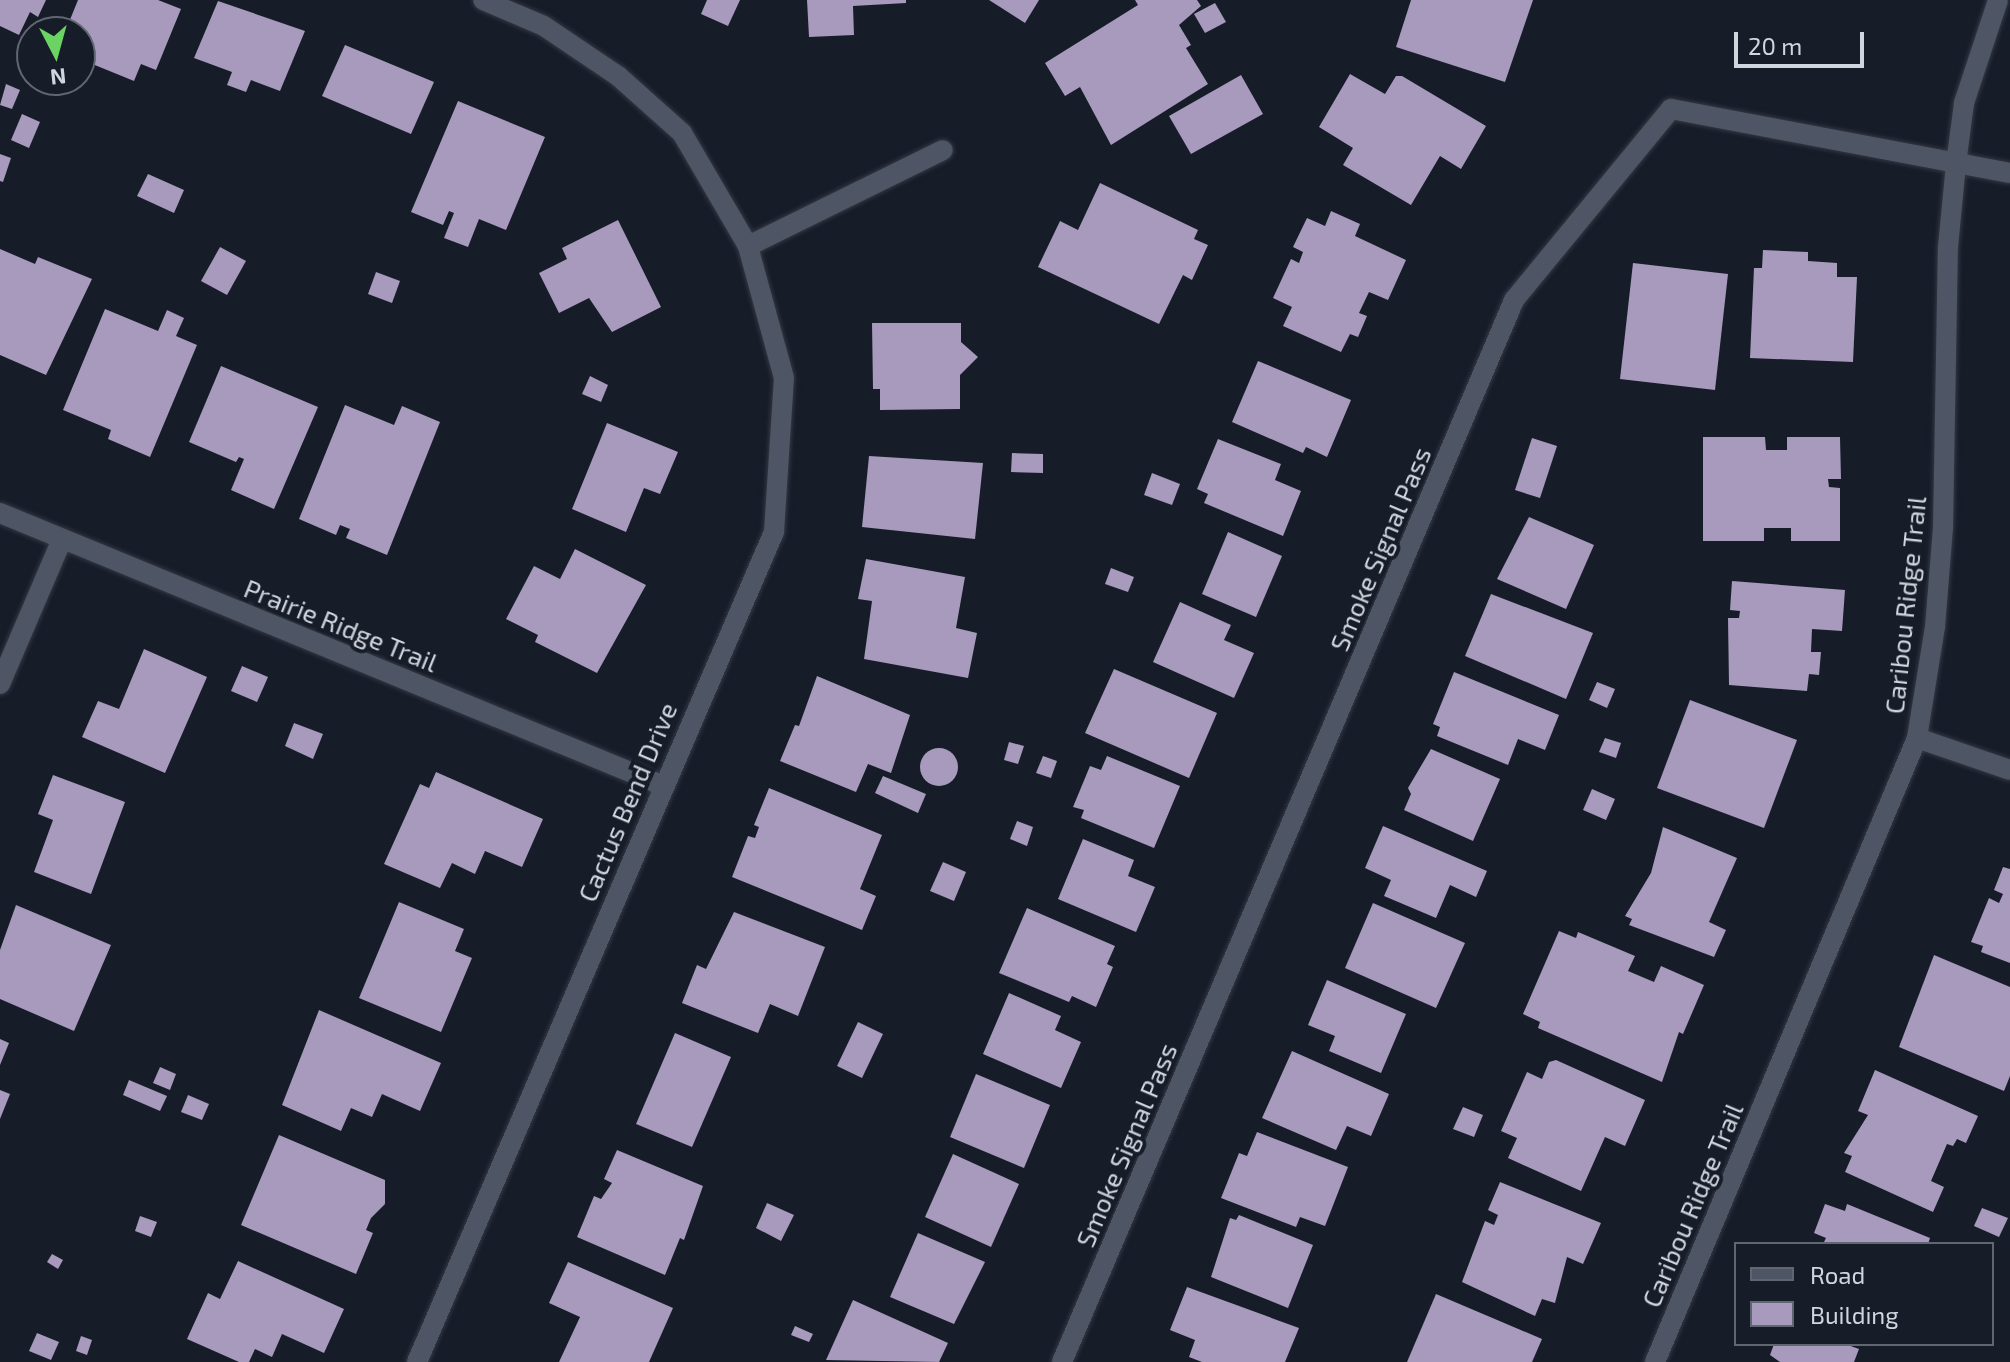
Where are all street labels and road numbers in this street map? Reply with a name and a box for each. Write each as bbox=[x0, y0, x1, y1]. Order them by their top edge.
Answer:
street label: Smoke Signal Pass bbox=[1323, 442, 1437, 656]
street label: Caribou Ridge Trail bbox=[1878, 494, 1932, 716]
street label: Prairie Ridge Trail bbox=[240, 572, 442, 678]
street label: Cactus Bend Drive bbox=[571, 698, 683, 906]
street label: Smoke Signal Pass bbox=[1069, 1038, 1183, 1252]
street label: Caribou Ridge Trail bbox=[1635, 1098, 1749, 1312]

